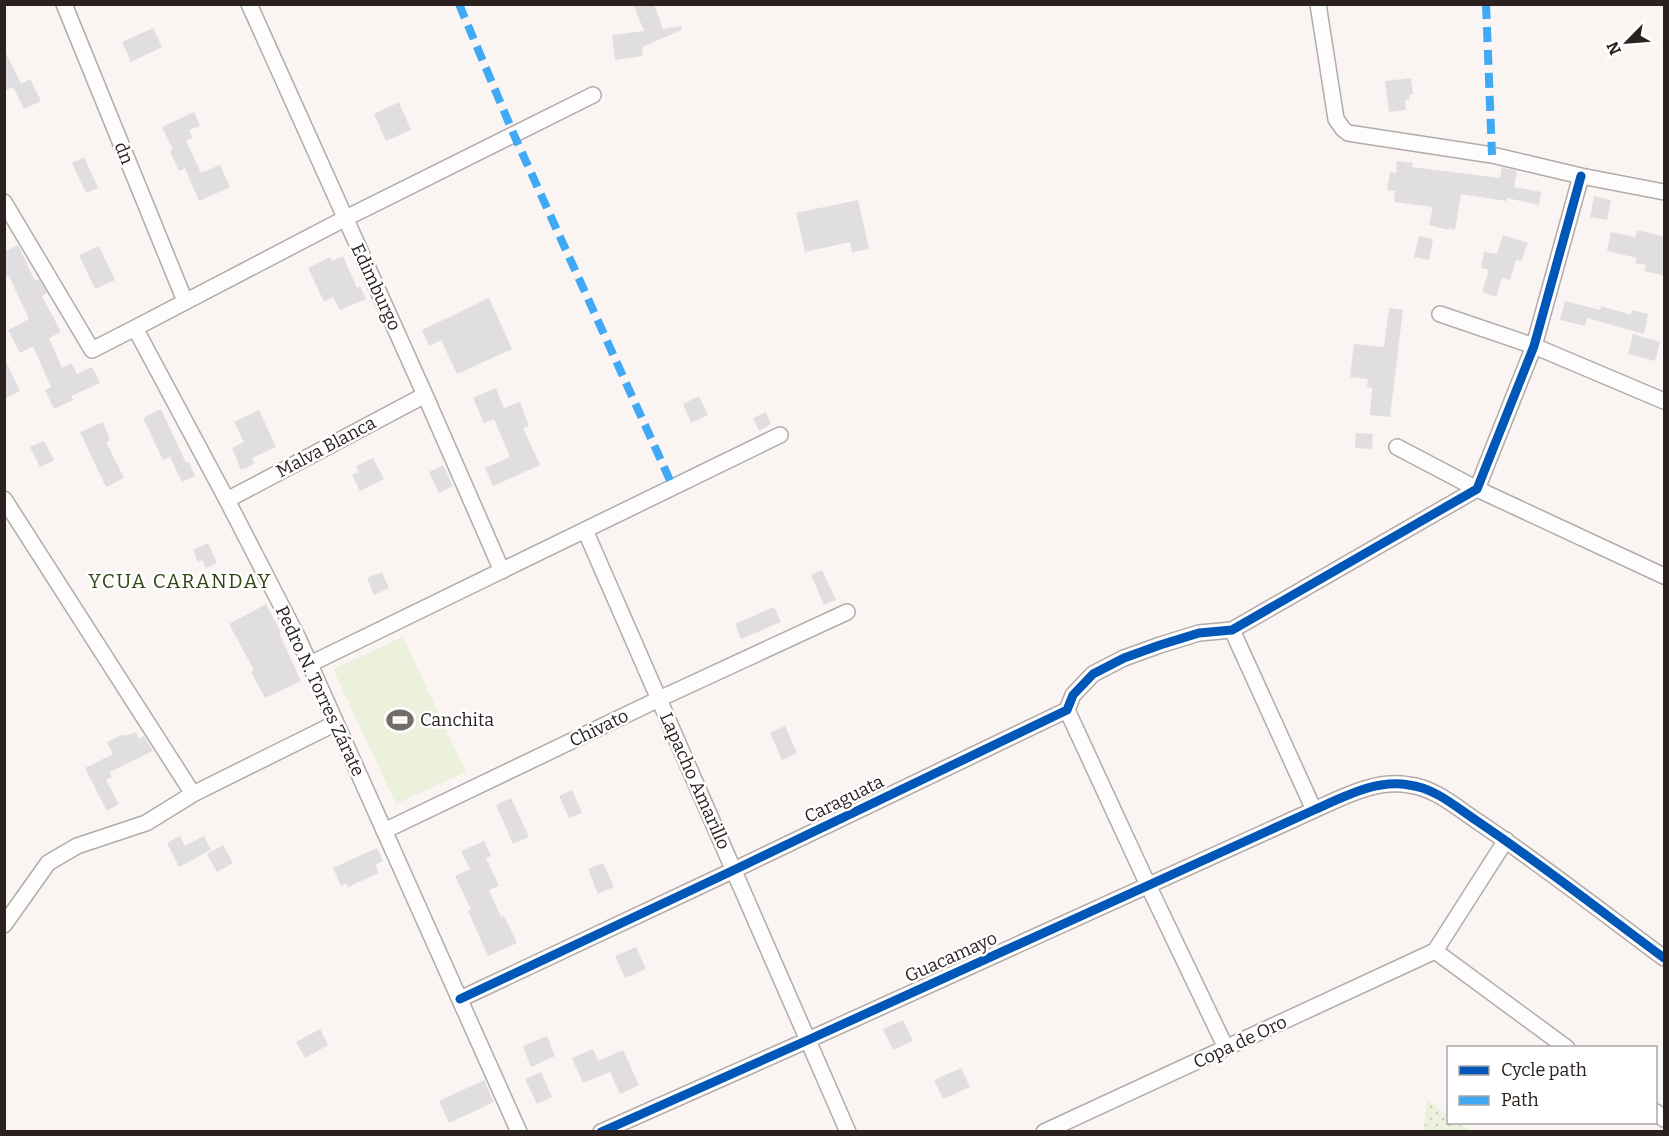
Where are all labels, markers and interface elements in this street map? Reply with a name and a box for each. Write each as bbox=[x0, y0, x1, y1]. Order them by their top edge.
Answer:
north arrow bbox=[1597, 12, 1657, 72]
text: N bbox=[1603, 39, 1625, 58]
street label: dn bbox=[110, 139, 139, 168]
street label: Edimburgo bbox=[346, 240, 406, 334]
street label: Malva Blanca bbox=[273, 412, 380, 482]
district label: YCUA CARANDAY bbox=[88, 569, 272, 593]
street label: Pedro N. Torres Zárate bbox=[271, 602, 369, 780]
street label: Chivato bbox=[566, 704, 632, 752]
sports icon: Canchita bbox=[385, 705, 415, 735]
place label: Canchita bbox=[420, 709, 494, 731]
street label: Lapacho Amarillo bbox=[655, 709, 735, 853]
street label: Caraguata bbox=[801, 770, 887, 828]
street label: Guacamayo bbox=[901, 927, 1001, 987]
street label: Copa de Oro bbox=[1190, 1011, 1290, 1073]
legend bbox=[1447, 1046, 1657, 1124]
text: Cycle path bbox=[1501, 1059, 1587, 1081]
text: Path bbox=[1501, 1089, 1539, 1111]

